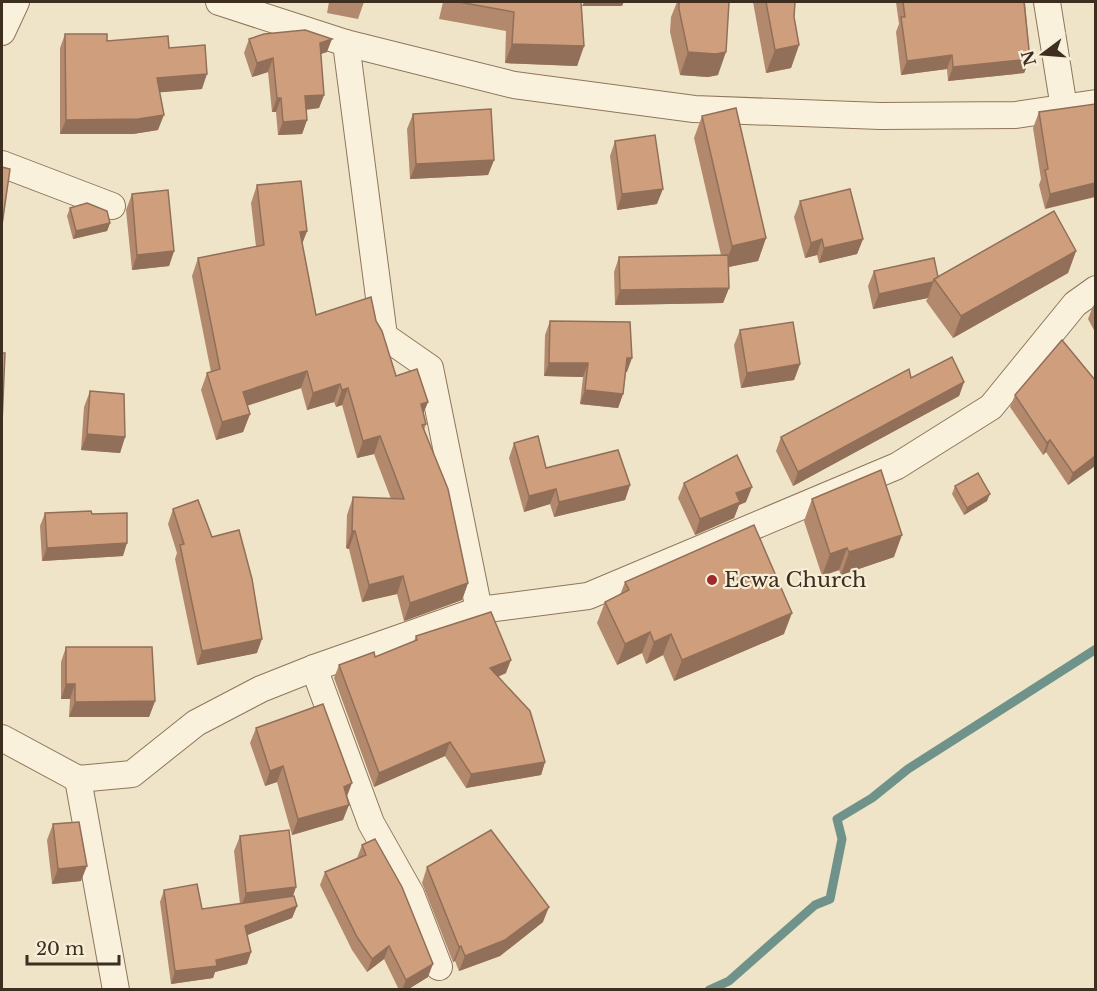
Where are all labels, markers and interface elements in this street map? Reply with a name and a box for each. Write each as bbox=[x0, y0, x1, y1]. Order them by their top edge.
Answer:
north arrow bbox=[1013, 24, 1073, 84]
text: N bbox=[1017, 48, 1040, 68]
place label: Ecwa Church bbox=[724, 567, 866, 593]
marker: Ecwa Church bbox=[705, 573, 719, 587]
scale bar bbox=[27, 928, 118, 966]
text: 20 m bbox=[36, 938, 84, 960]

